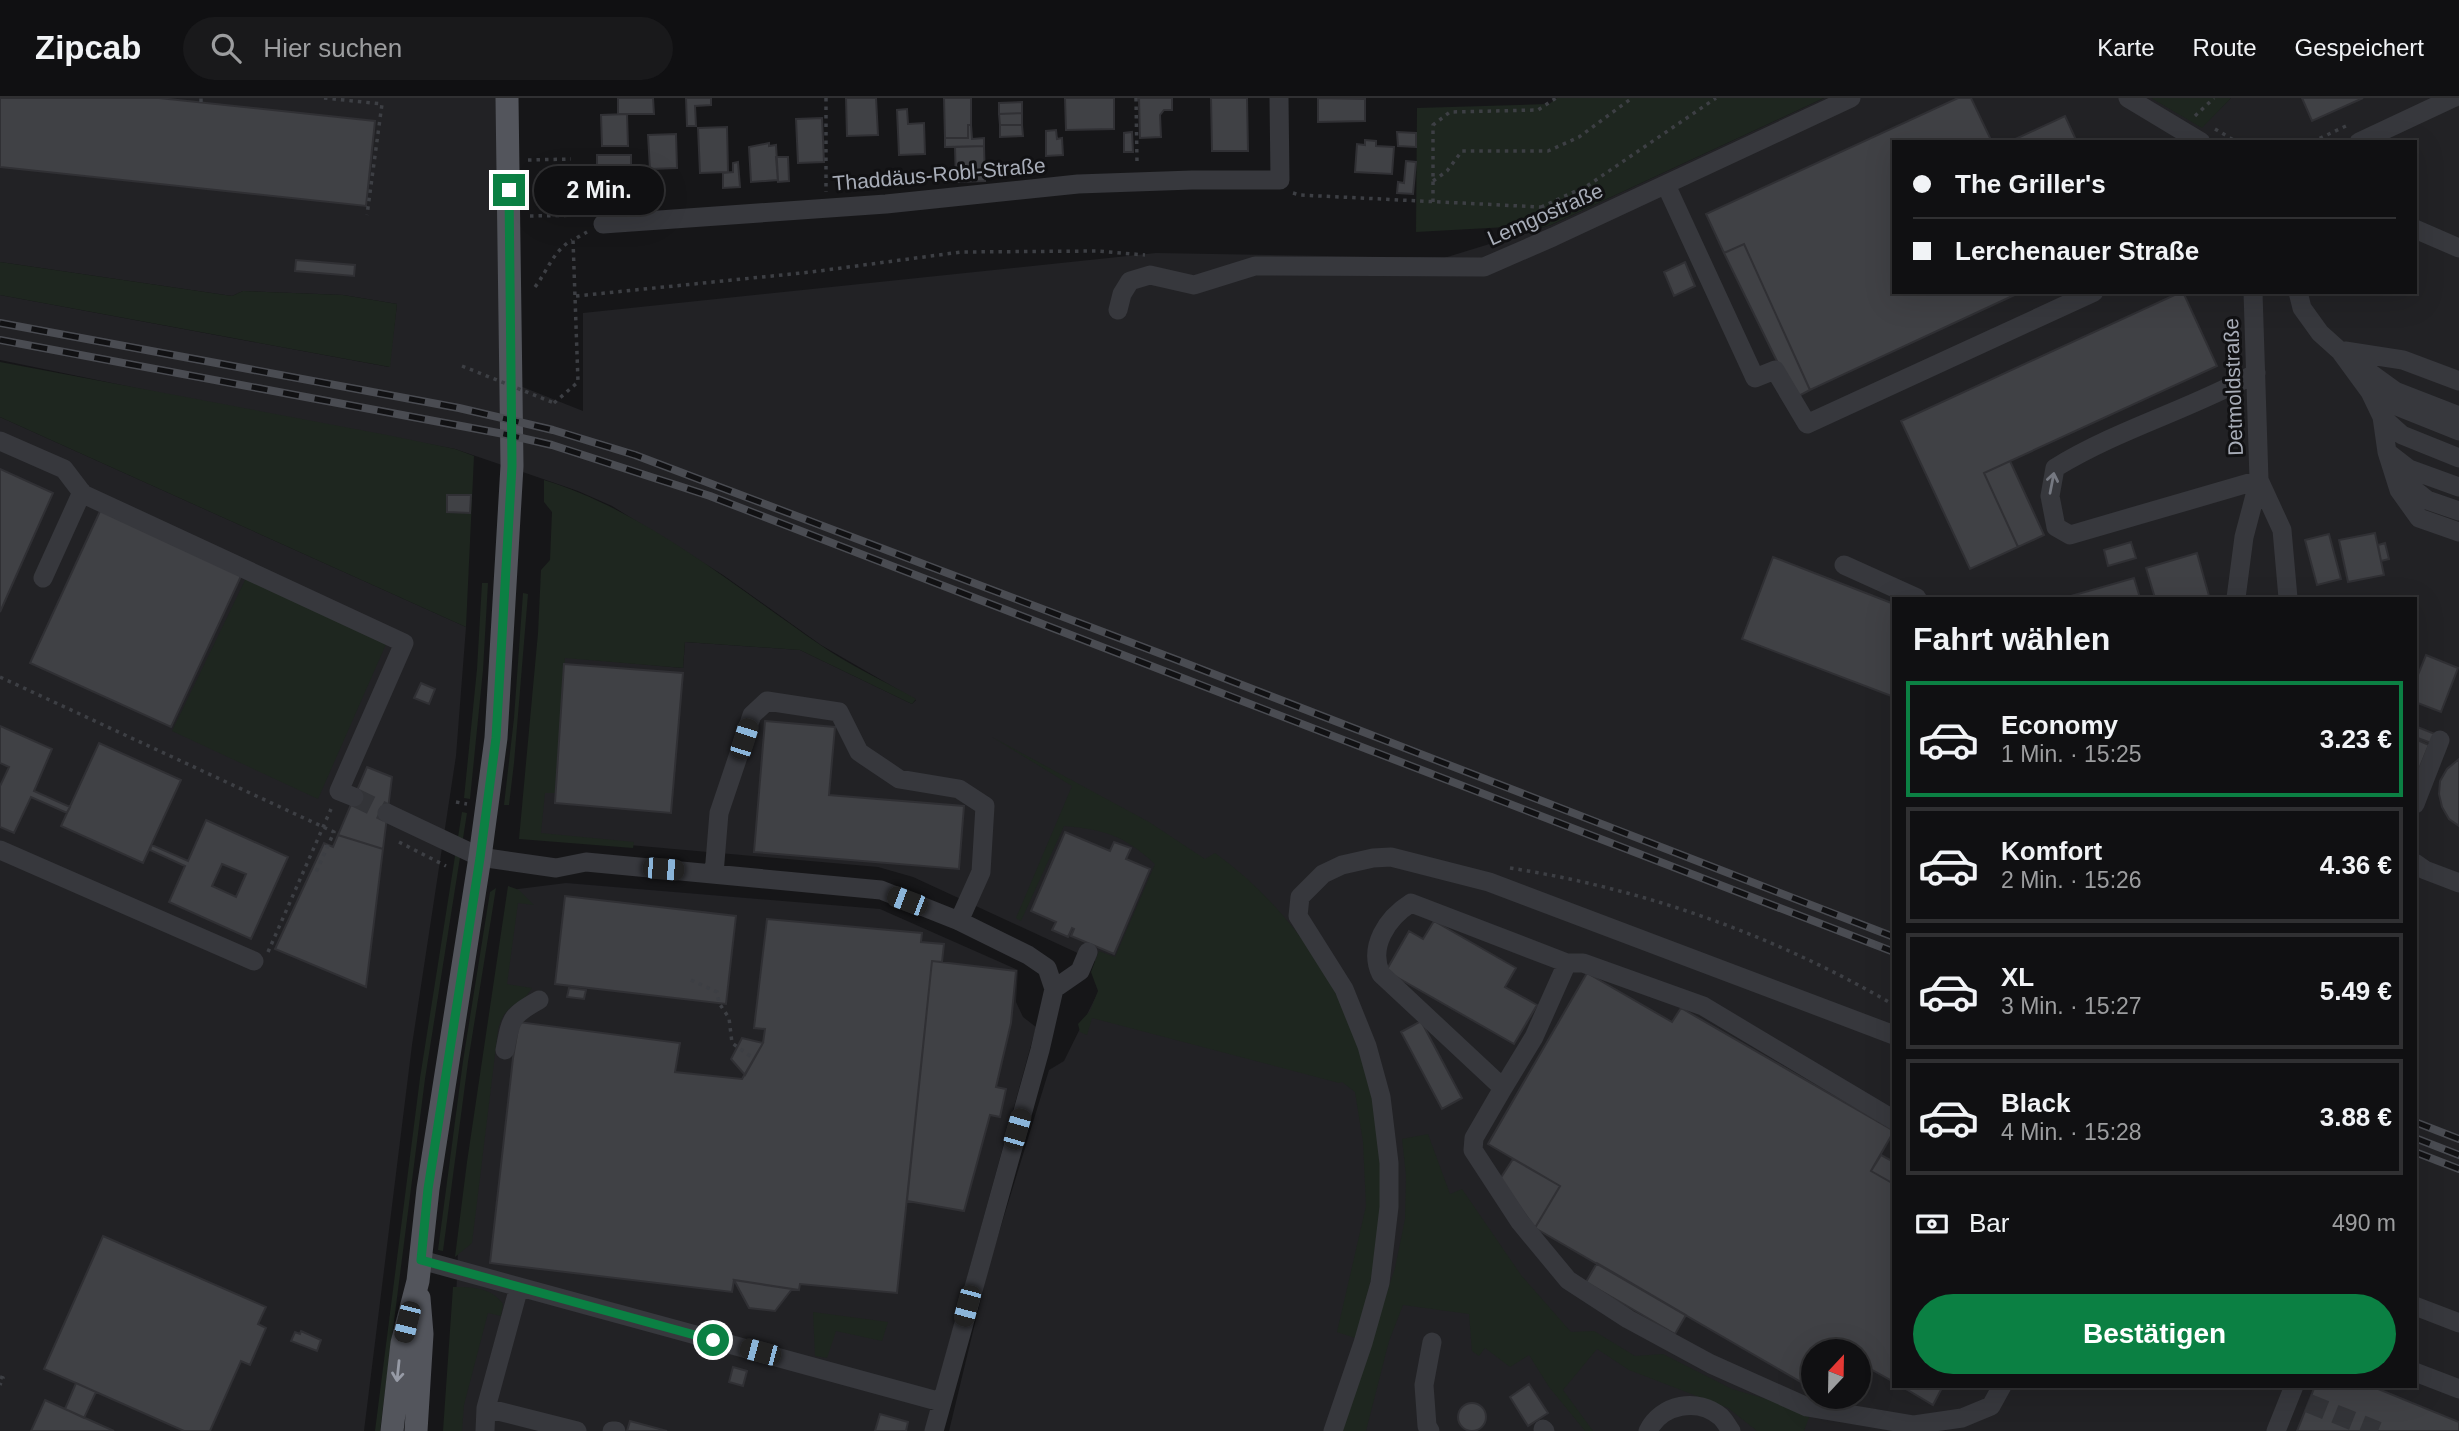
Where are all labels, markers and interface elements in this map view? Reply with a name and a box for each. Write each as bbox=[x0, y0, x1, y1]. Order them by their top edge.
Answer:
search box bbox=[183, 17, 673, 80]
text: Zipcab bbox=[35, 29, 141, 66]
icon: search bbox=[207, 29, 245, 67]
text: Hier suchen bbox=[263, 33, 402, 63]
text: Karte bbox=[2097, 34, 2155, 61]
text: Route bbox=[2193, 34, 2257, 61]
text: Gespeichert bbox=[2295, 34, 2424, 61]
street label: Thaddäus-Robl-Straße bbox=[832, 153, 1046, 195]
callout: 2 Min. bbox=[534, 166, 663, 214]
text: The Griller's bbox=[1955, 169, 2106, 199]
route end bbox=[493, 174, 525, 206]
text: 2 Min. bbox=[566, 177, 632, 203]
street label: Lemgostraße bbox=[1484, 178, 1606, 250]
text: Lerchenauer Straße bbox=[1955, 236, 2199, 266]
street label: Detmoldstraße bbox=[2219, 318, 2247, 456]
one-way arrow bbox=[2046, 472, 2060, 495]
text: Fahrt wählen bbox=[1913, 621, 2110, 657]
icon: car bbox=[1917, 708, 1980, 771]
text: Economy bbox=[2001, 710, 2118, 740]
car bbox=[728, 716, 761, 762]
text: 3.23 € bbox=[2320, 724, 2392, 754]
text: 1 Min. · 15:25 bbox=[2001, 741, 2142, 767]
icon: car bbox=[1917, 834, 1980, 897]
text: Komfort bbox=[2001, 836, 2102, 866]
text: 4.36 € bbox=[2320, 850, 2392, 880]
car bbox=[642, 857, 685, 881]
text: 2 Min. · 15:26 bbox=[2001, 867, 2142, 893]
car bbox=[884, 884, 931, 918]
icon: car bbox=[1917, 960, 1980, 1023]
text: XL bbox=[2001, 962, 2034, 992]
text: 5.49 € bbox=[2320, 976, 2392, 1006]
text: 3 Min. · 15:27 bbox=[2001, 993, 2142, 1019]
icon: car bbox=[1917, 1086, 1980, 1149]
text: Black bbox=[2001, 1088, 2070, 1118]
text: 3.88 € bbox=[2320, 1102, 2392, 1132]
car bbox=[1002, 1106, 1033, 1152]
text: 4 Min. · 15:28 bbox=[2001, 1119, 2142, 1145]
icon: cash bbox=[1913, 1205, 1951, 1243]
text: Bar bbox=[1969, 1208, 2009, 1238]
text: 490 m bbox=[2332, 1210, 2396, 1236]
car bbox=[952, 1283, 983, 1329]
button: Bestätigen bbox=[1913, 1294, 2396, 1374]
car bbox=[392, 1299, 423, 1345]
route start bbox=[697, 1324, 729, 1356]
car bbox=[737, 1336, 784, 1368]
north arrow bbox=[1801, 1339, 1871, 1409]
map controls bbox=[1801, 1339, 1871, 1409]
one-way arrow bbox=[392, 1359, 405, 1382]

